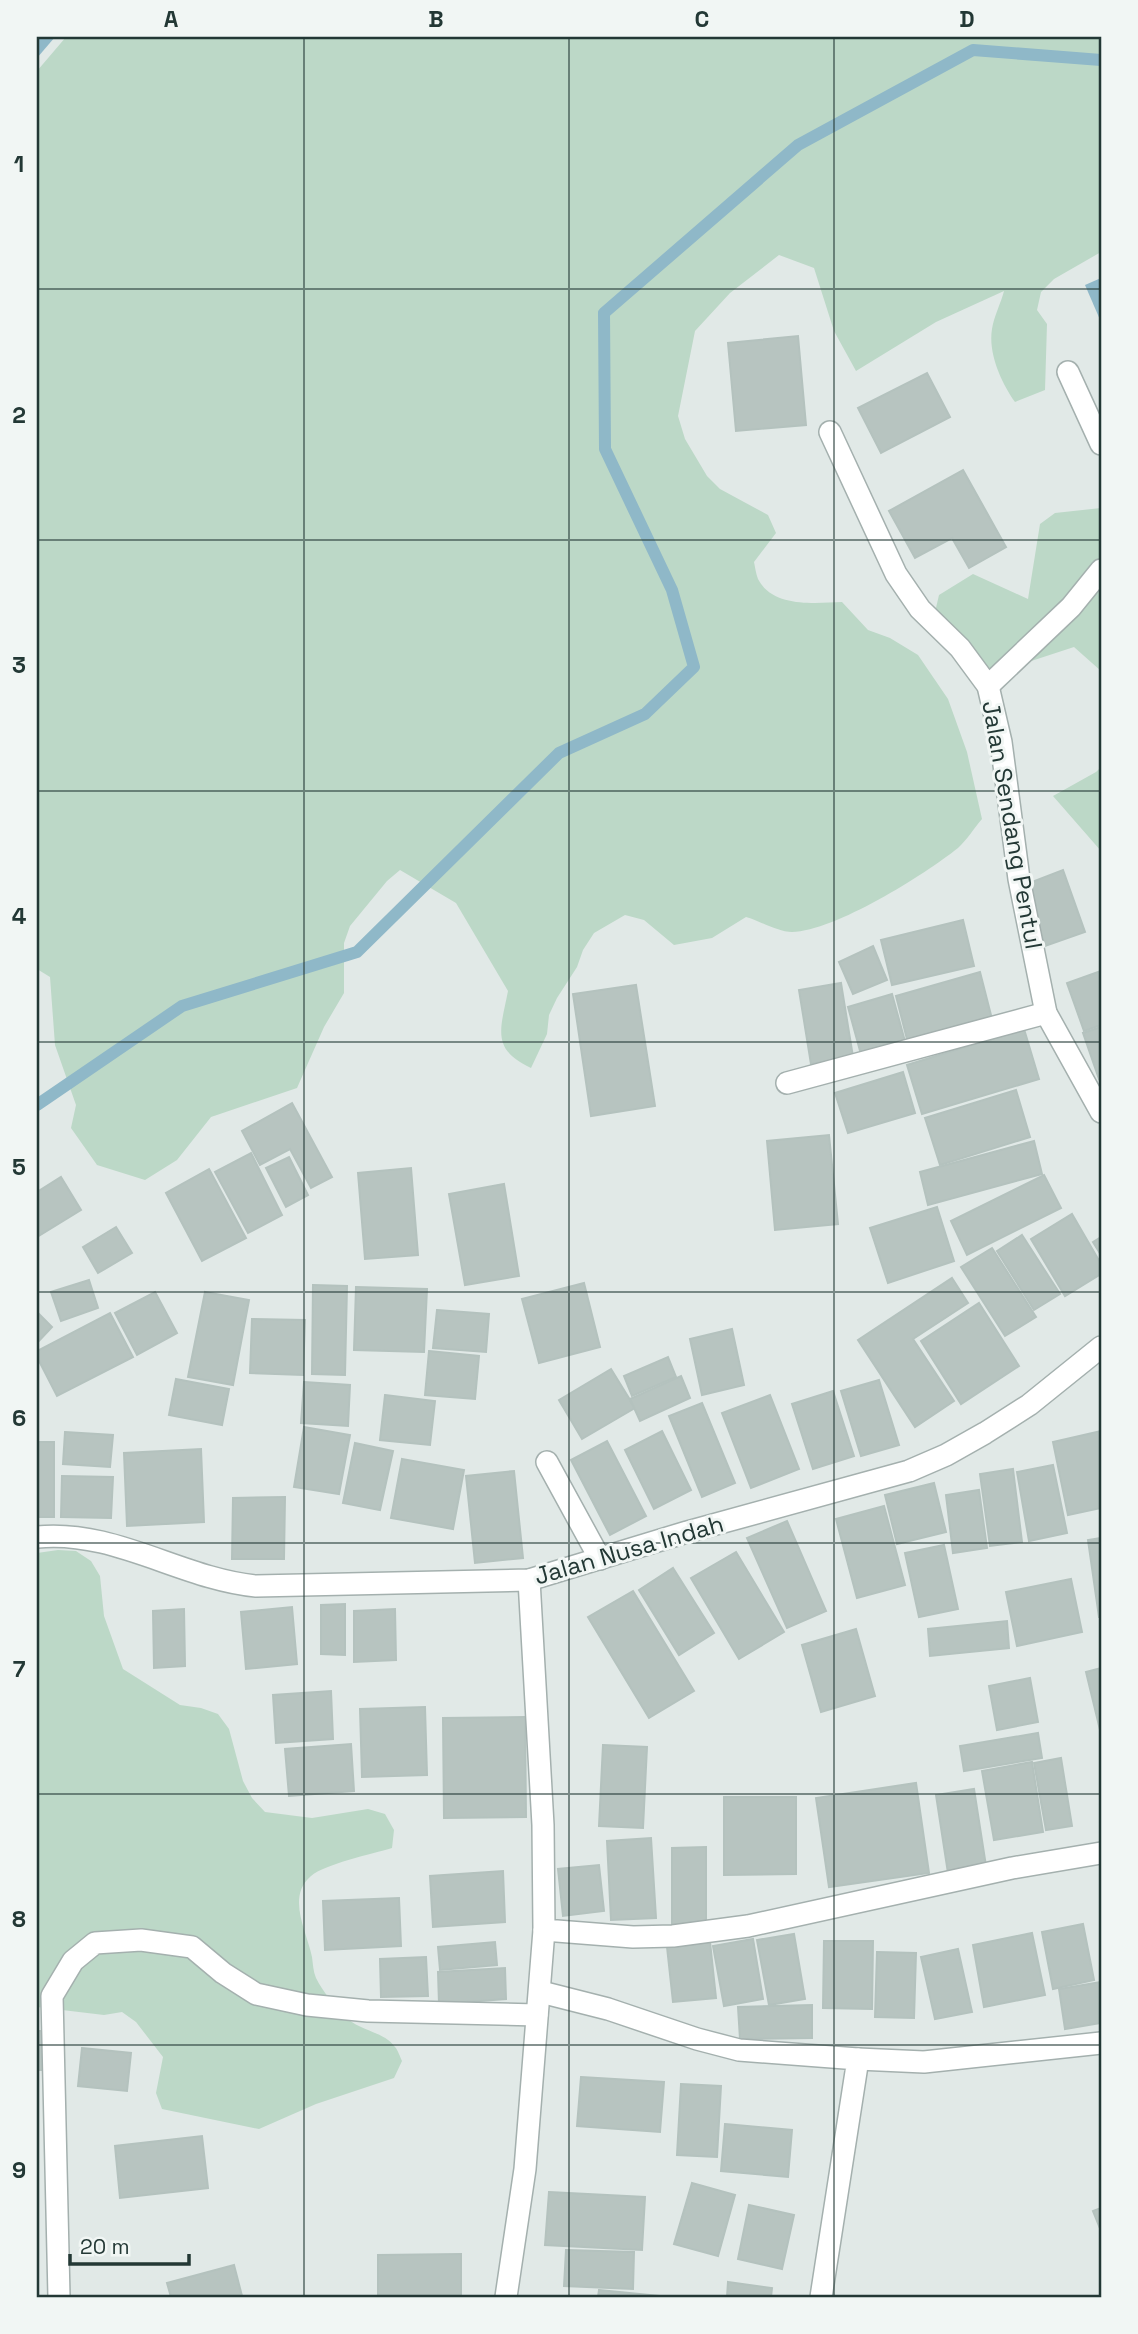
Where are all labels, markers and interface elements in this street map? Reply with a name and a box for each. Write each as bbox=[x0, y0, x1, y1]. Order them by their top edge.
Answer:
text: A bbox=[164, 4, 179, 34]
text: B bbox=[428, 4, 444, 34]
text: C bbox=[695, 4, 709, 34]
text: D bbox=[959, 4, 975, 34]
text: 1 bbox=[14, 149, 24, 179]
text: 2 bbox=[12, 400, 26, 430]
text: 3 bbox=[12, 650, 26, 680]
street label: Jalan Sendang Pentul bbox=[975, 698, 1050, 951]
text: 4 bbox=[12, 901, 27, 931]
text: 5 bbox=[12, 1152, 26, 1182]
text: 6 bbox=[12, 1403, 26, 1433]
street label: Jalan Nusa Indah bbox=[531, 1508, 727, 1591]
text: 7 bbox=[13, 1654, 26, 1684]
text: 8 bbox=[12, 1904, 26, 1934]
text: 9 bbox=[12, 2155, 26, 2185]
scale bar bbox=[70, 2222, 189, 2266]
text: 20 m bbox=[80, 2233, 130, 2260]

